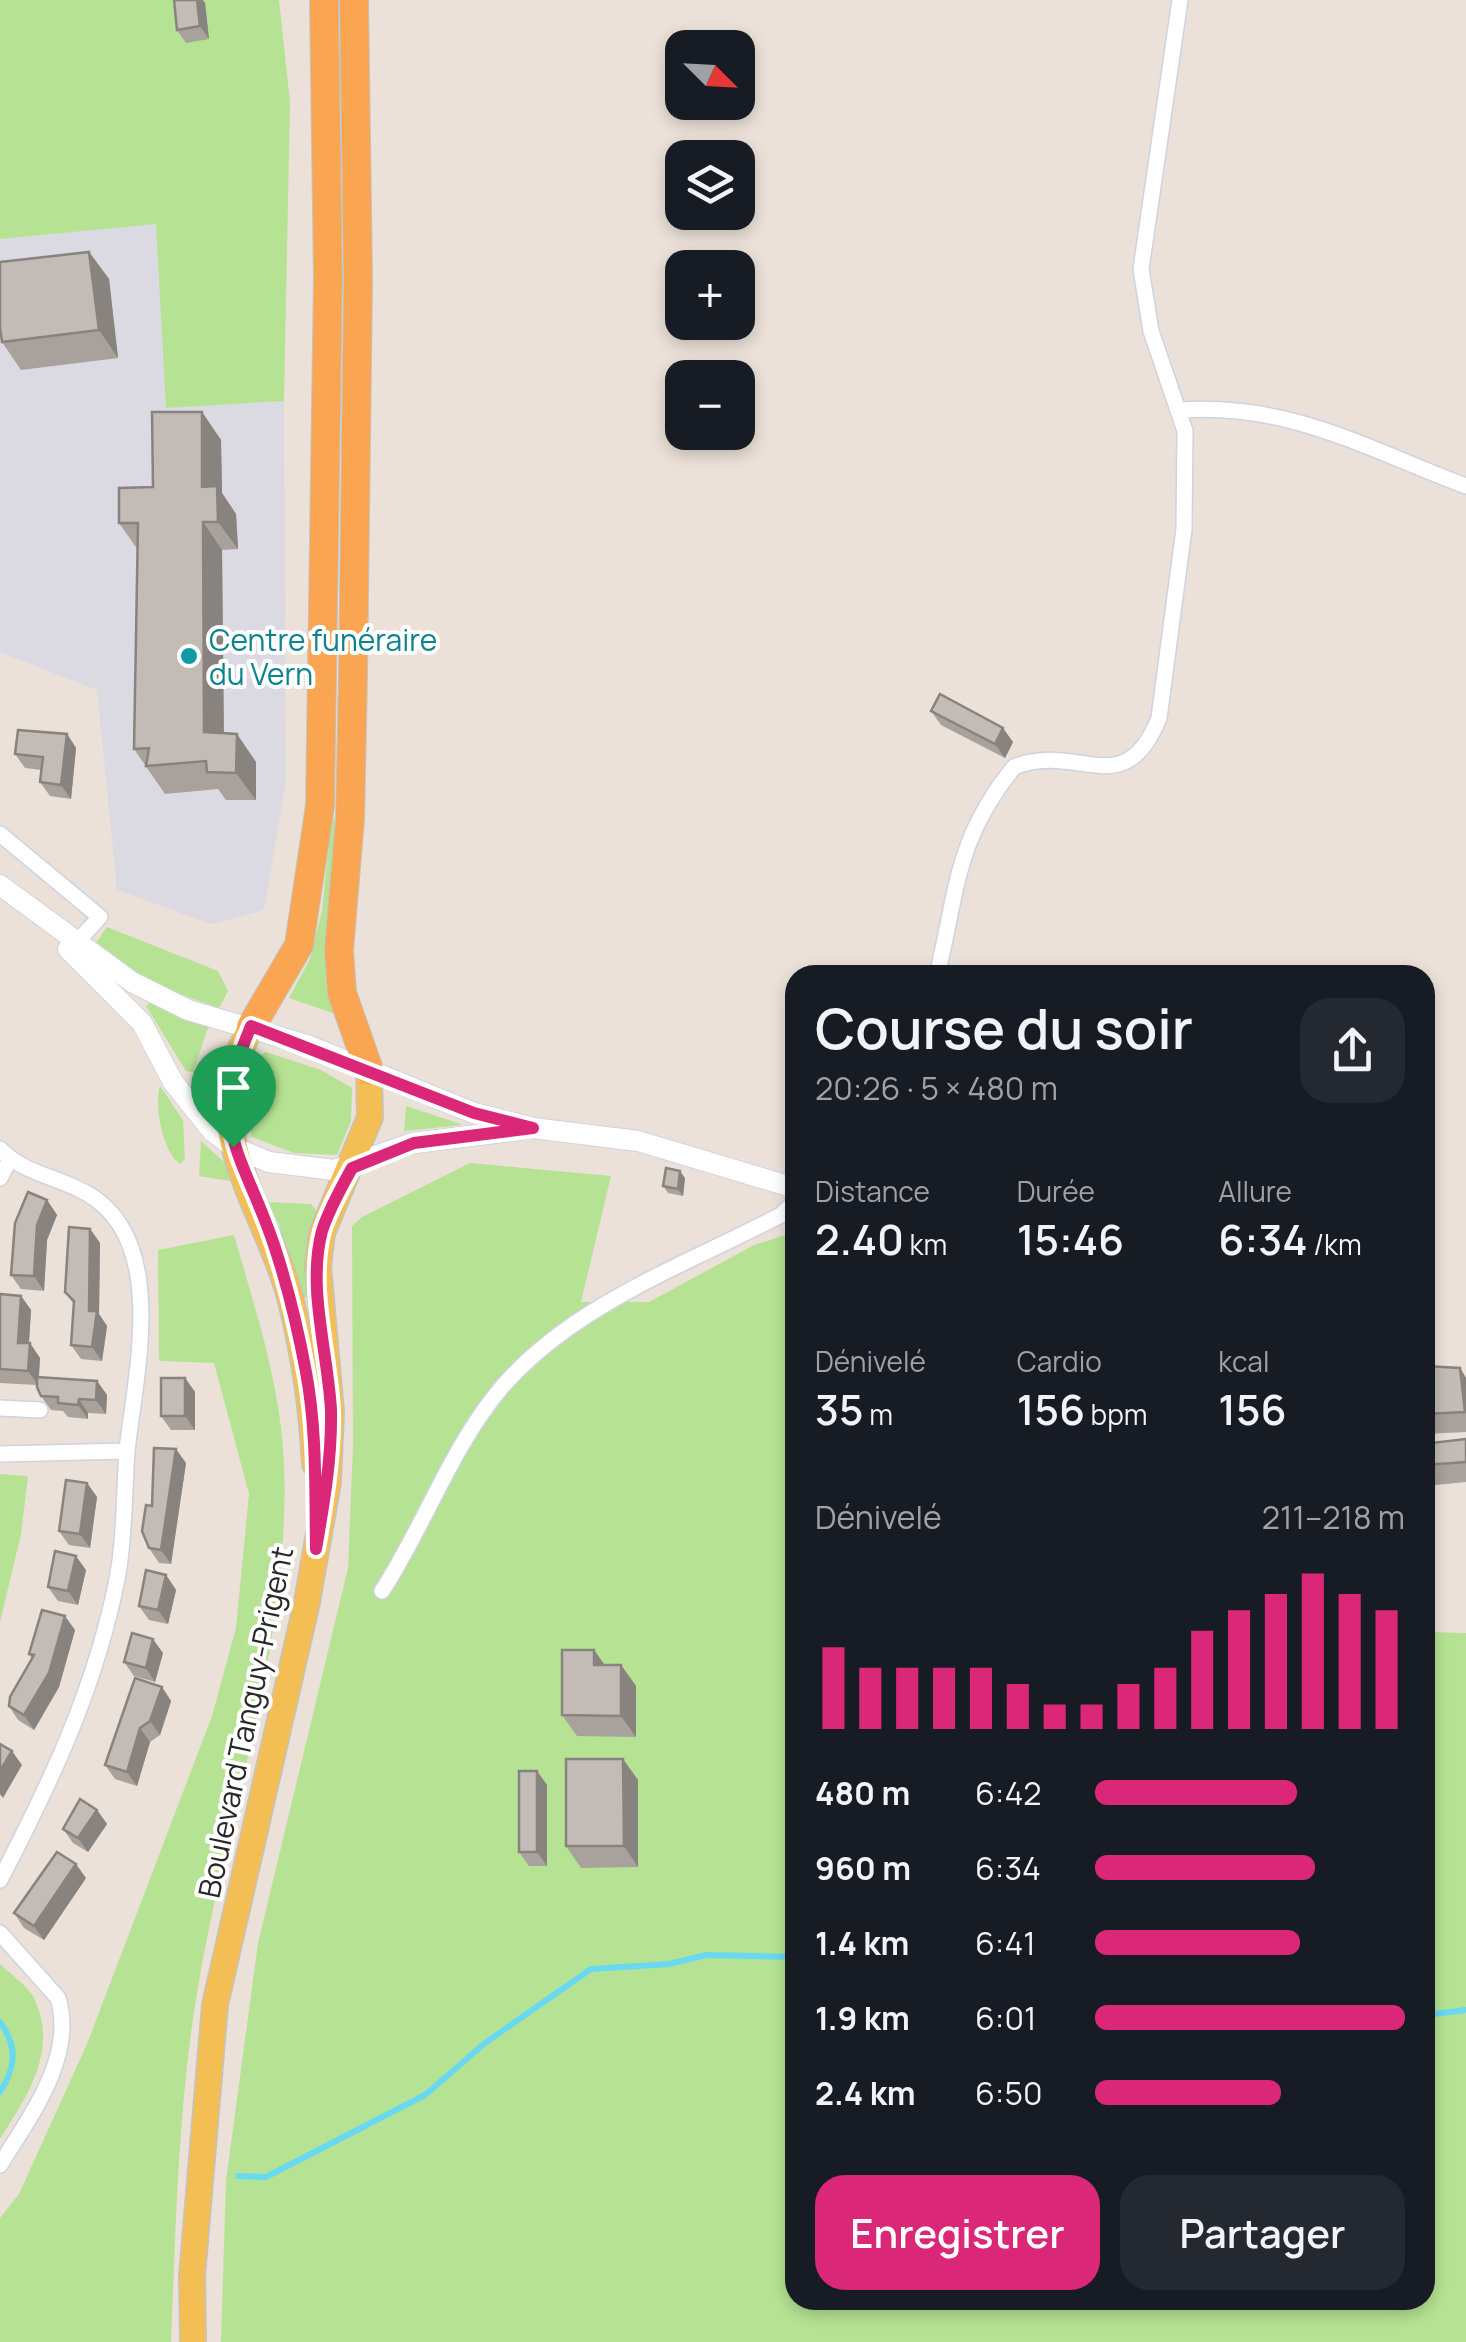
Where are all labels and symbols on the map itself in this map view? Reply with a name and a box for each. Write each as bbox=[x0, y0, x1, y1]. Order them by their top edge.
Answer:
north arrow bbox=[665, 30, 755, 120]
place label: Centre funéraire du Vern bbox=[209, 619, 437, 694]
marker: Centre funéraire du Vern bbox=[178, 645, 200, 667]
pin bbox=[191, 1045, 276, 1148]
street label: Boulevard Tanguy-Prigent bbox=[188, 1543, 302, 1901]

